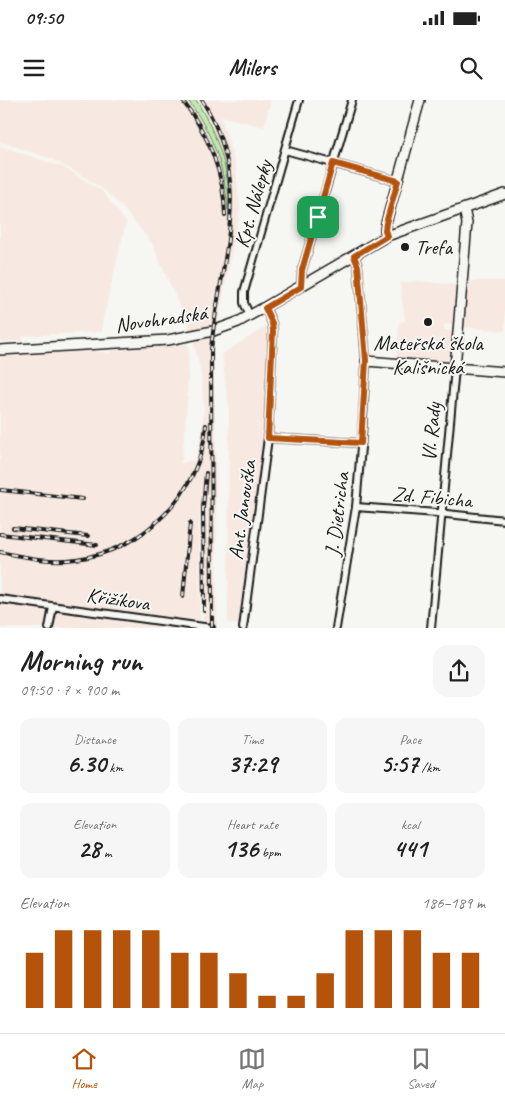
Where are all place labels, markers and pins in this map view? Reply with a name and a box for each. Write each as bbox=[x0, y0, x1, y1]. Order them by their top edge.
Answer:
pin bbox=[297, 196, 339, 238]
place label: Trefa bbox=[415, 234, 453, 260]
marker: Trefa bbox=[399, 241, 411, 253]
marker: Mateřská škola Kališnická bbox=[422, 316, 434, 328]
place label: Mateřská škola Kališnická bbox=[373, 330, 484, 380]

